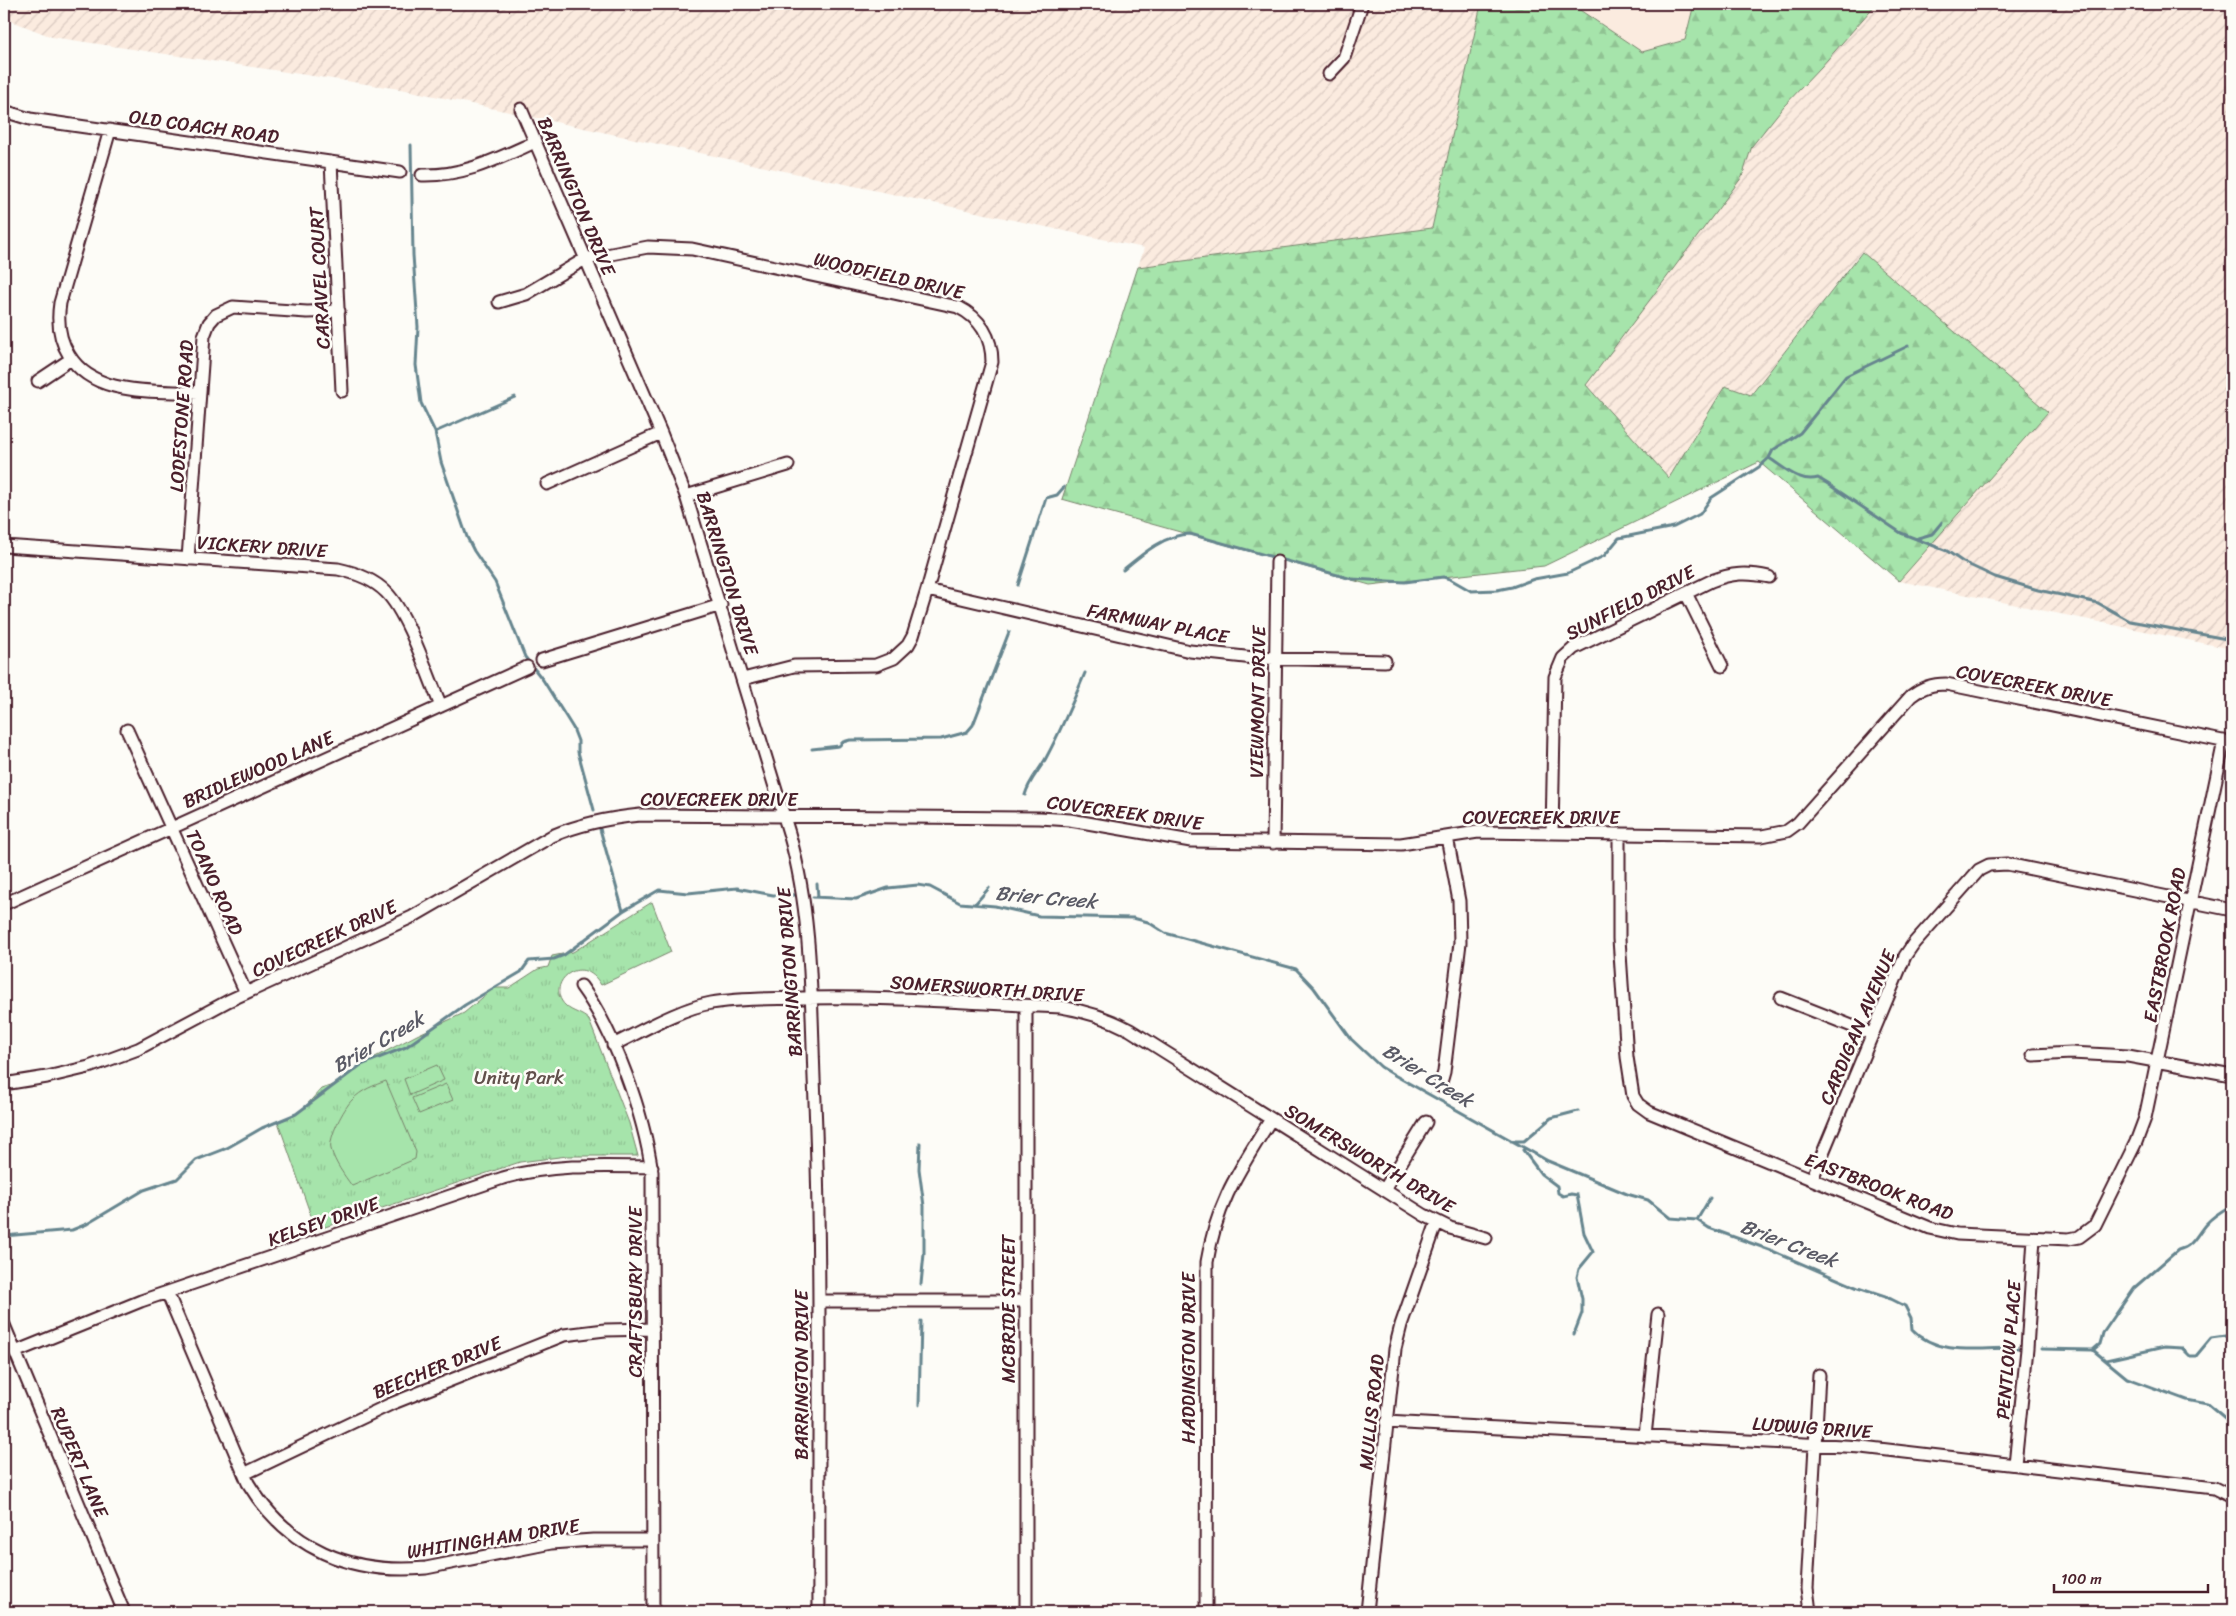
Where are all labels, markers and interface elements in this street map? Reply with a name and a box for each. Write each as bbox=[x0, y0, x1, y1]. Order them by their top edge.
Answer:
street label: OLD COACH ROAD bbox=[127, 100, 282, 153]
street label: BARRINGTON DRIVE bbox=[528, 111, 626, 282]
street label: CARAVEL COURT bbox=[299, 205, 340, 350]
street label: WOODFIELD DRIVE bbox=[811, 242, 969, 309]
street label: LODESTONE ROAD bbox=[160, 338, 203, 493]
street label: BARRINGTON DRIVE bbox=[687, 487, 769, 661]
street label: VICKERY DRIVE bbox=[196, 525, 330, 568]
street label: SUNFIELD DRIVE bbox=[1559, 555, 1702, 649]
street label: FARMWAY PLACE bbox=[1084, 594, 1233, 654]
street label: VIEWMONT DRIVE bbox=[1240, 624, 1275, 778]
street label: COVECREEK DRIVE bbox=[1954, 654, 2116, 717]
street label: BRIDLEWOOD LANE bbox=[177, 721, 341, 818]
street label: COVECREEK DRIVE bbox=[640, 783, 799, 816]
street label: COVECREEK DRIVE bbox=[1045, 785, 1206, 840]
street label: COVECREEK DRIVE bbox=[1462, 801, 1621, 834]
street label: TOANO ROAD bbox=[176, 824, 253, 941]
street label: EASTBROOK ROAD bbox=[2133, 864, 2196, 1025]
water label: Brier Creek bbox=[994, 876, 1100, 920]
street label: BARRINGTON DRIVE bbox=[767, 885, 812, 1058]
street label: COVECREEK DRIVE bbox=[246, 890, 404, 987]
street label: CARDIGAN AVENUE bbox=[1810, 943, 1906, 1110]
street label: SOMERSWORTH DRIVE bbox=[889, 965, 1086, 1012]
water label: Brier Creek bbox=[326, 1001, 433, 1083]
water label: Brier Creek bbox=[1376, 1034, 1482, 1118]
park label: Unity Park bbox=[474, 1061, 564, 1094]
street label: SOMERSWORTH DRIVE bbox=[1278, 1094, 1463, 1223]
street label: EASTBROOK ROAD bbox=[1800, 1143, 1959, 1230]
street label: KELSEY DRIVE bbox=[263, 1187, 385, 1256]
street label: CRAFTSBURY DRIVE bbox=[619, 1205, 652, 1377]
water label: Brier Creek bbox=[1735, 1209, 1845, 1279]
street label: MCBRIDE STREET bbox=[992, 1233, 1025, 1383]
street label: HADDINGTON DRIVE bbox=[1172, 1271, 1205, 1444]
street label: PENTLOW PLACE bbox=[1986, 1278, 2031, 1421]
street label: BARRINGTON DRIVE bbox=[785, 1289, 818, 1460]
street label: BEECHER DRIVE bbox=[368, 1326, 508, 1408]
street label: MULLIS ROAD bbox=[1349, 1352, 1394, 1471]
street label: RUPERT LANE bbox=[41, 1402, 118, 1524]
street label: LUDWIG DRIVE bbox=[1751, 1407, 1874, 1448]
street label: WHITINGHAM DRIVE bbox=[404, 1508, 583, 1568]
scale bar bbox=[2054, 1561, 2207, 1593]
text: 100 m bbox=[2061, 1566, 2102, 1592]

